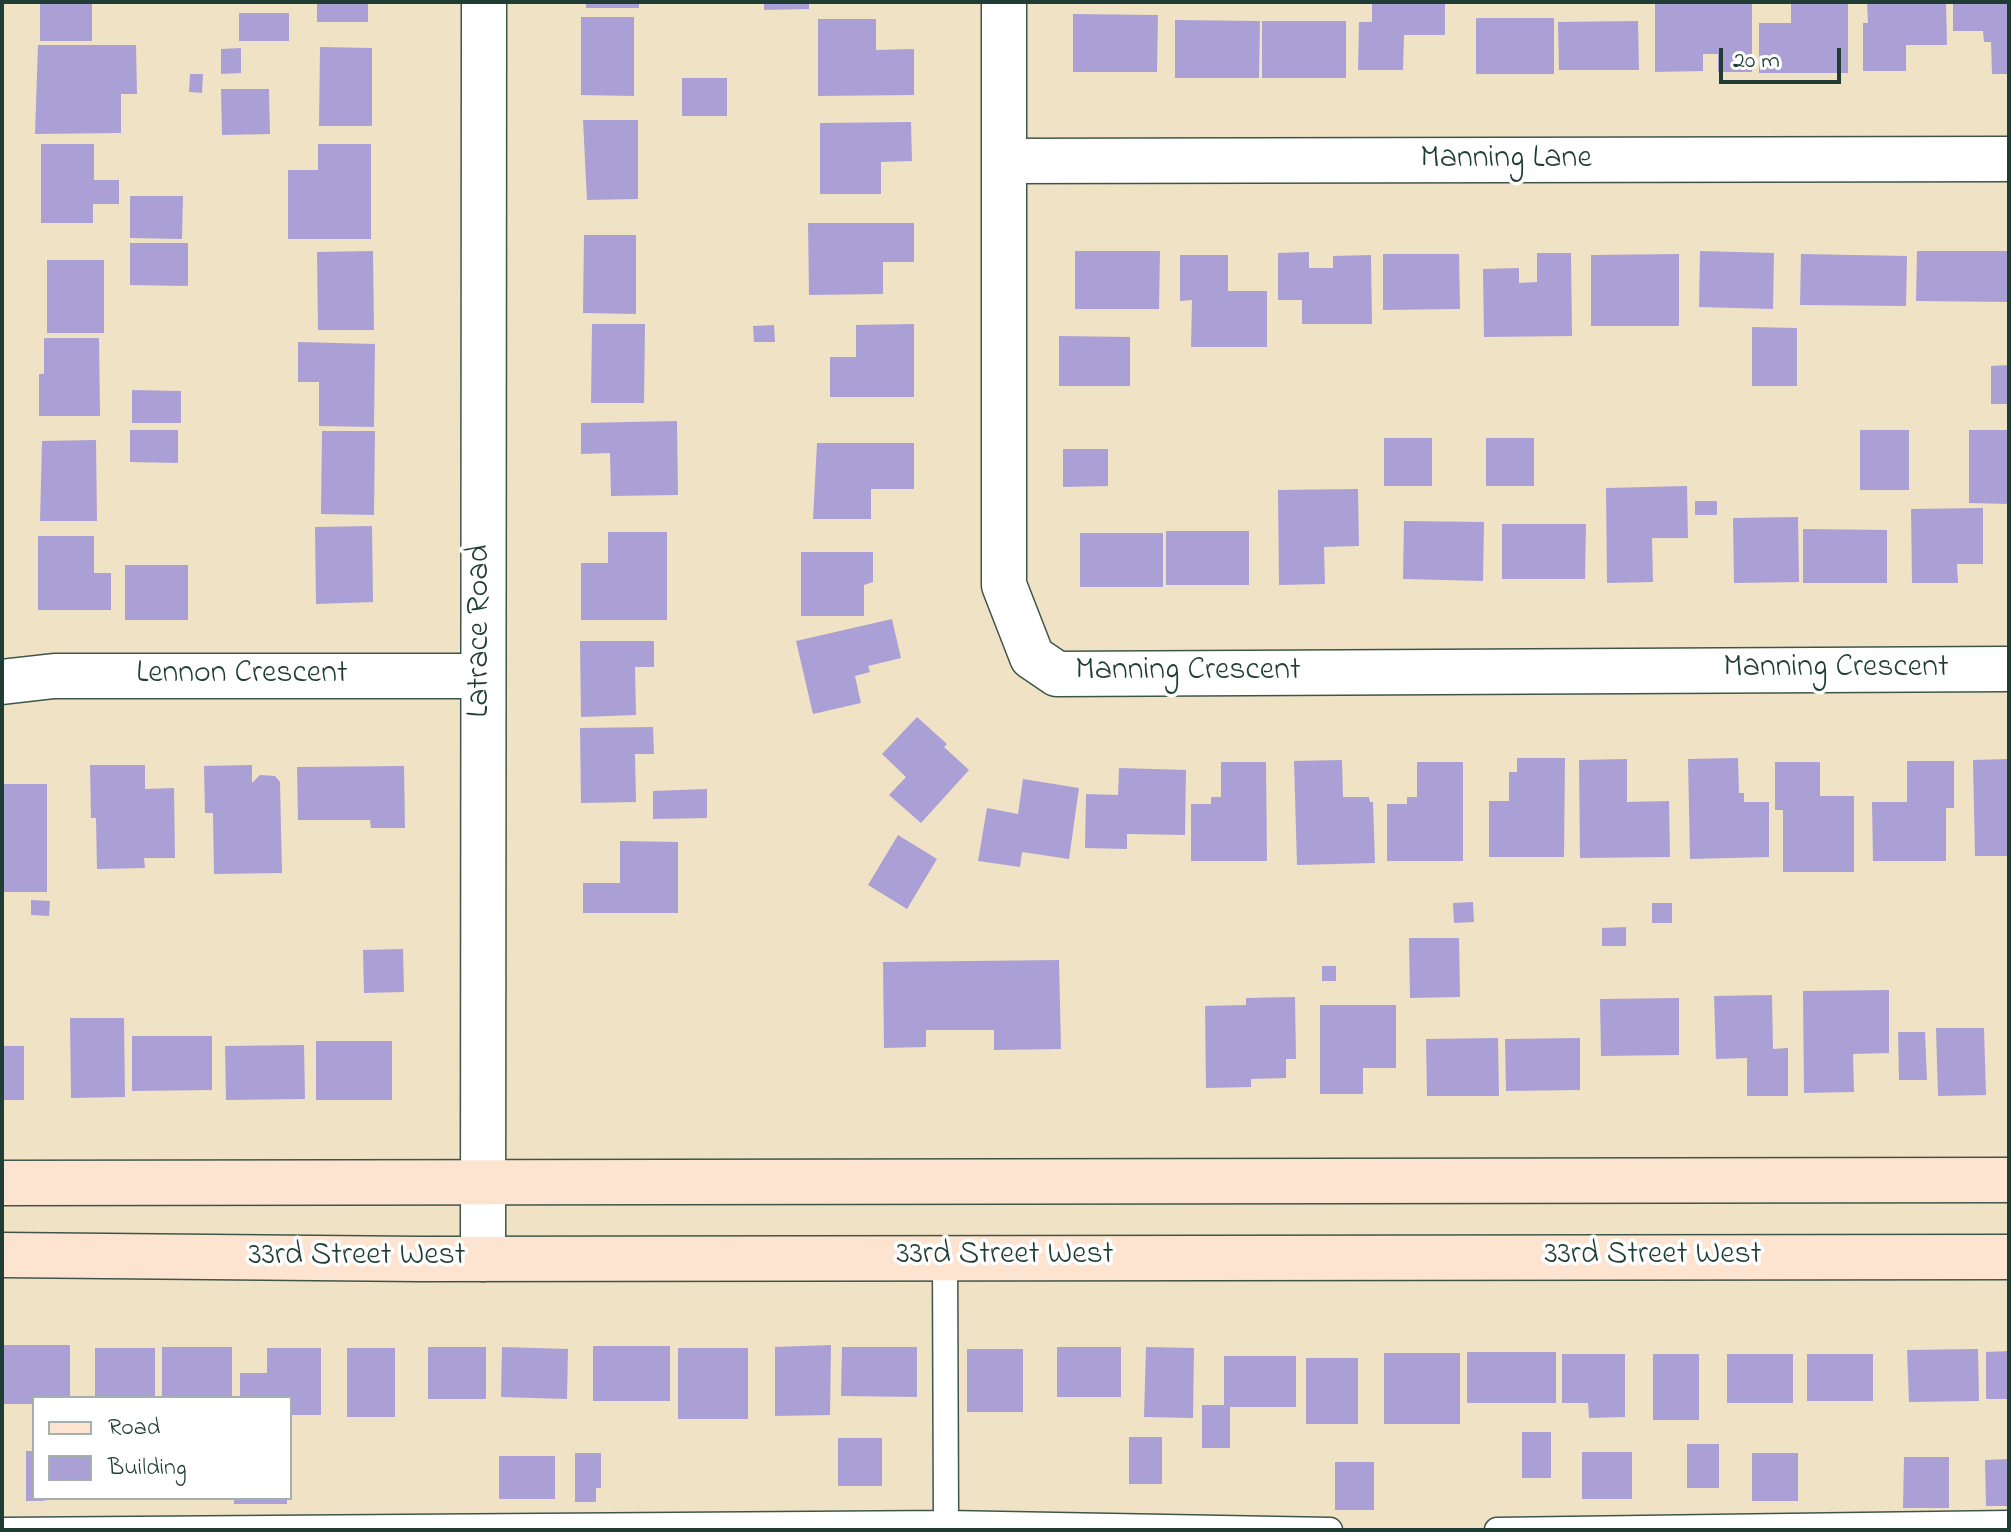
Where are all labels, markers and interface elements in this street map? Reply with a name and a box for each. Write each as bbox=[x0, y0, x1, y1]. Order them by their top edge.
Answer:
scale bar bbox=[1723, 32, 1845, 82]
text: 20 m bbox=[1733, 44, 1780, 79]
street label: Manning Lane bbox=[1420, 142, 1592, 180]
street label: Latrace Road bbox=[463, 544, 501, 718]
street label: Manning Crescent bbox=[1723, 651, 1949, 689]
street label: Manning Crescent bbox=[1075, 654, 1301, 692]
street label: Lennon Crescent bbox=[136, 657, 348, 695]
street label: 33rd Street West bbox=[896, 1238, 1114, 1276]
street label: 33rd Street West bbox=[1544, 1238, 1762, 1276]
street label: 33rd Street West bbox=[248, 1239, 466, 1277]
legend bbox=[32, 1396, 292, 1500]
text: Road bbox=[108, 1411, 160, 1446]
text: Building bbox=[108, 1451, 187, 1486]

